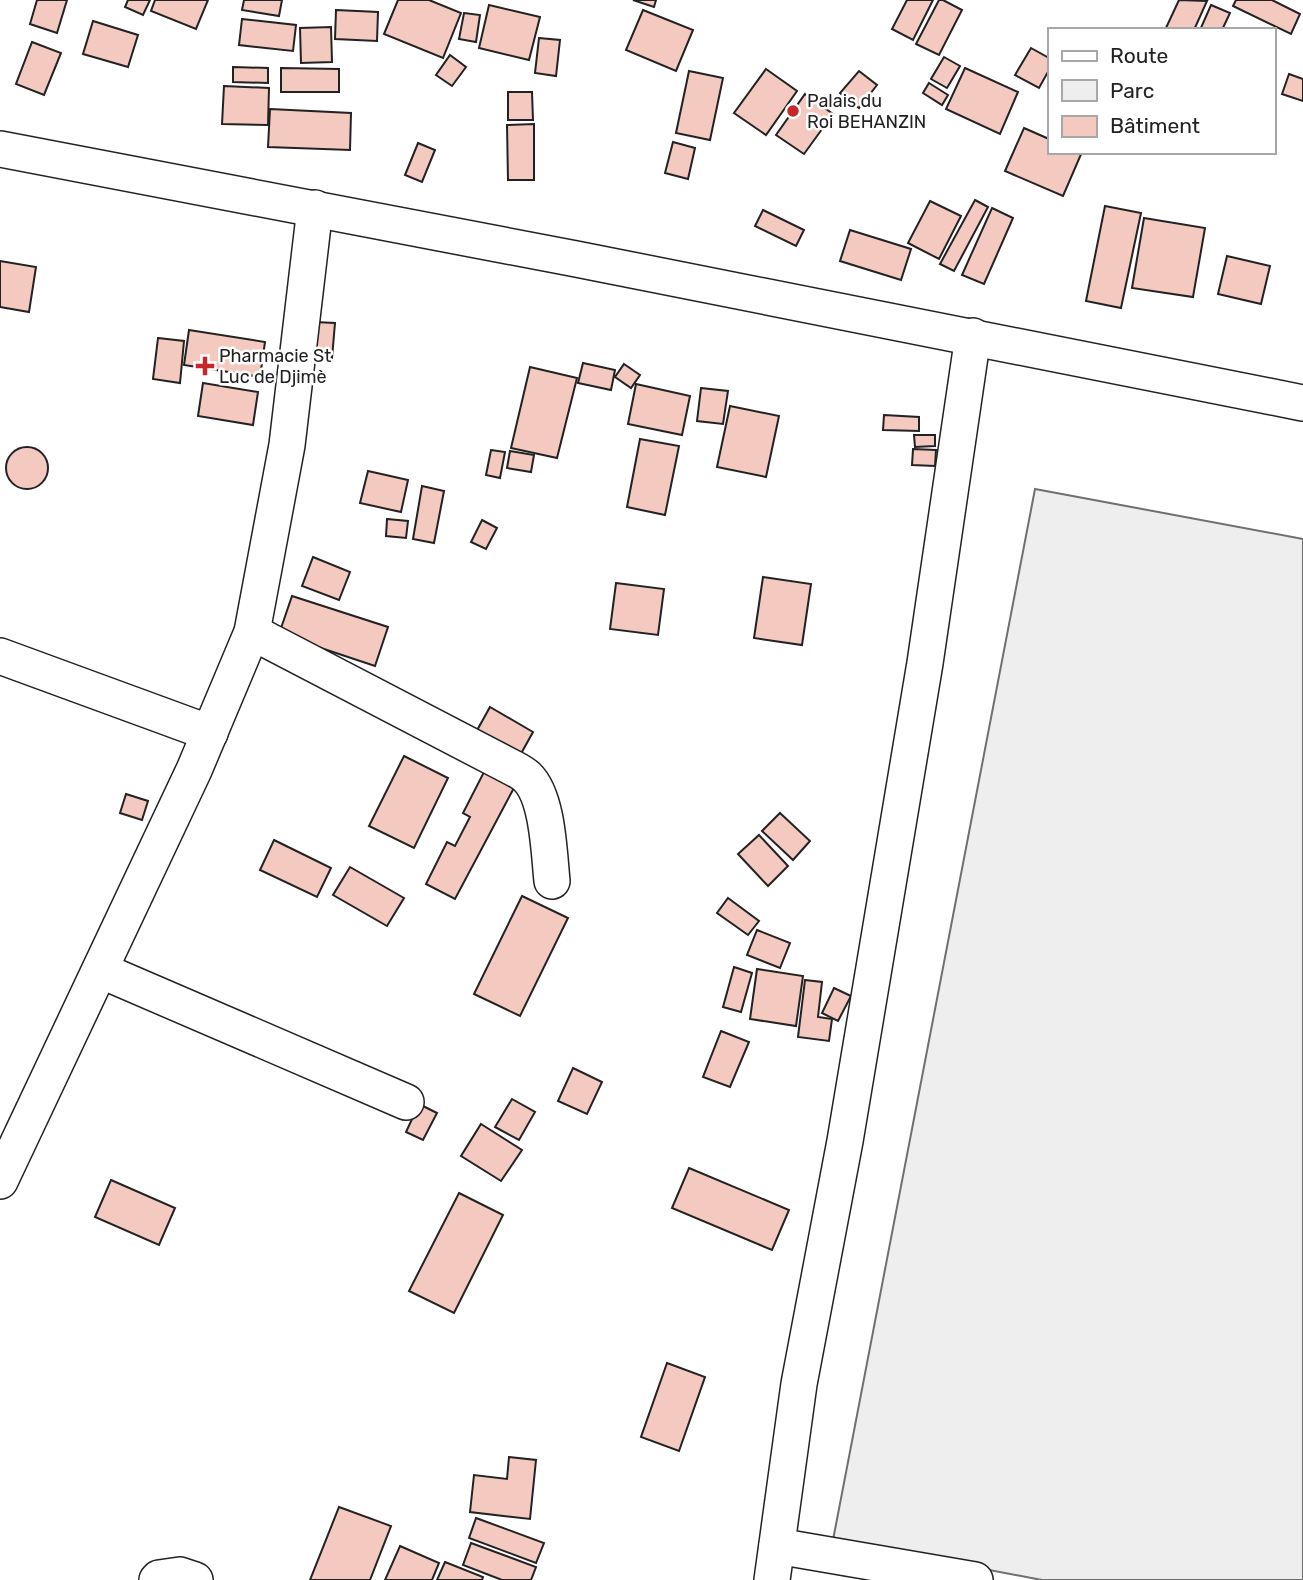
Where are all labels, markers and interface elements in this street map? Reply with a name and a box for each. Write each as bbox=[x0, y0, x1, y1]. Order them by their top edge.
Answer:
legend bbox=[1048, 28, 1275, 154]
text: Route bbox=[1110, 43, 1168, 68]
text: Parc bbox=[1110, 78, 1154, 103]
place label: Palais du Roi BEHANZIN bbox=[807, 90, 926, 133]
marker: Palais du Roi BEHANZIN bbox=[785, 103, 801, 119]
text: Bâtiment bbox=[1110, 113, 1200, 138]
place label: Pharmacie St Luc de Djimè bbox=[219, 345, 331, 388]
marker: Pharmacie St Luc de Djimè bbox=[197, 358, 213, 374]

